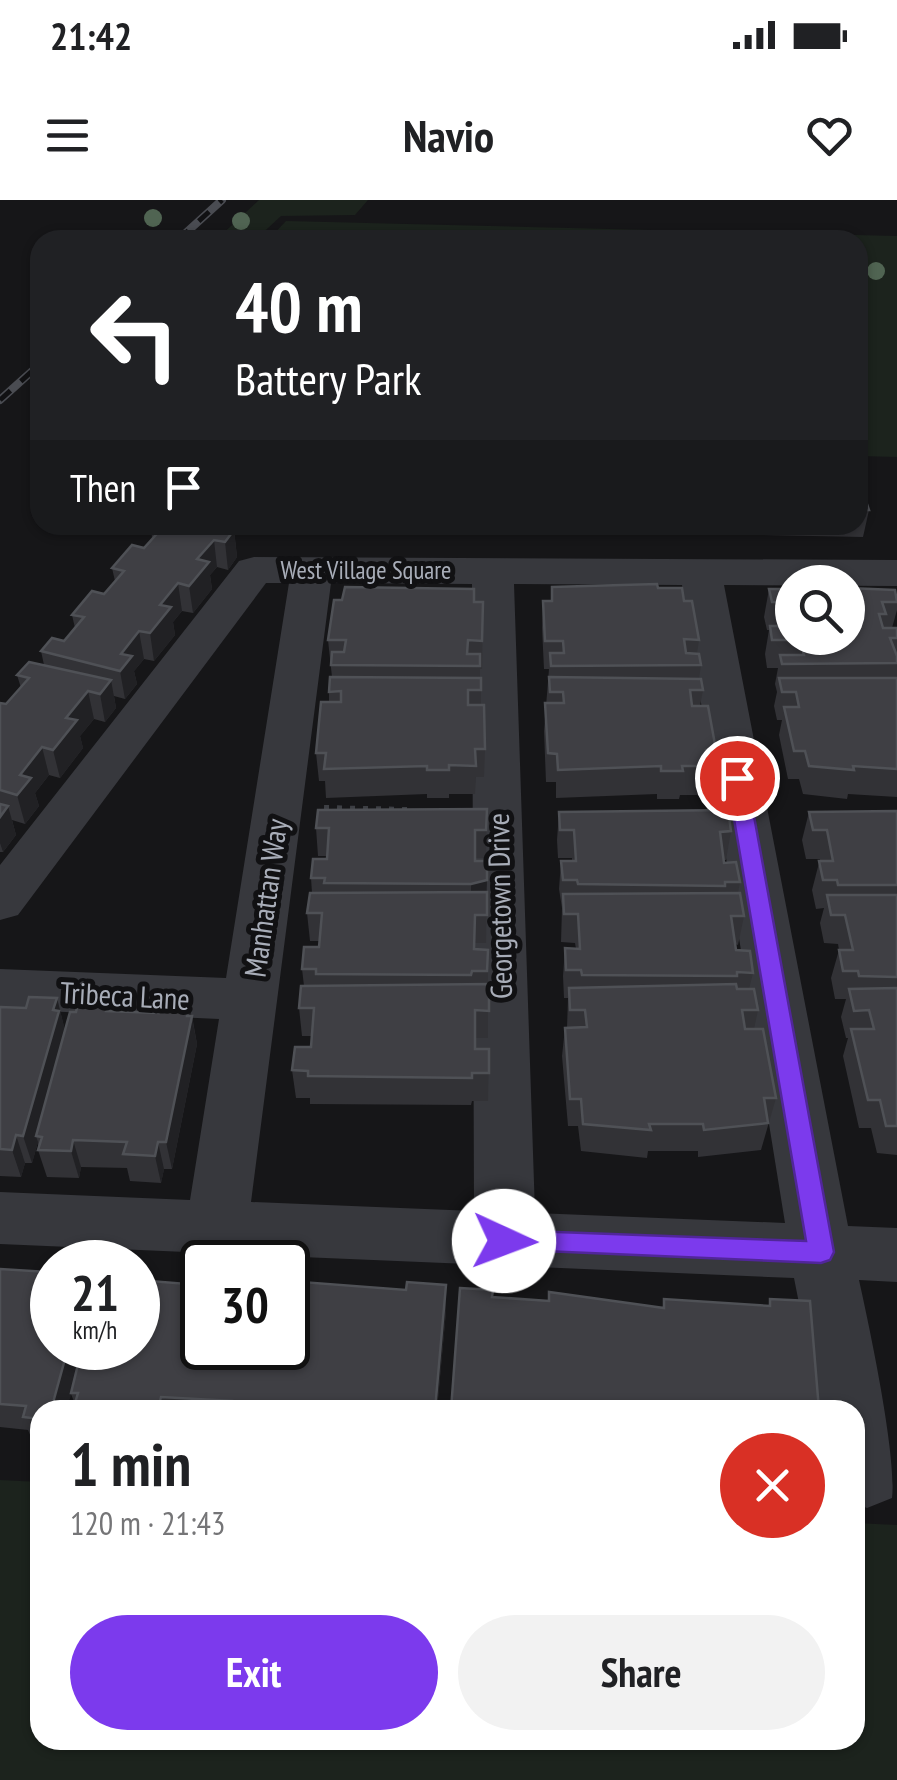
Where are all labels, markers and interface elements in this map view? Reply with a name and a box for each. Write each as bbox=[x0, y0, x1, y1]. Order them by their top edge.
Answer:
text: 21:42 bbox=[50, 11, 132, 60]
text: Navio bbox=[403, 106, 494, 164]
icon: menu bbox=[40, 108, 95, 163]
icon: heart bbox=[802, 108, 857, 163]
text: 40 m bbox=[235, 261, 363, 351]
icon: left bbox=[70, 270, 200, 400]
text: Battery Park bbox=[235, 349, 422, 407]
icon: arrive bbox=[156, 460, 211, 515]
text: Then bbox=[70, 463, 136, 512]
street label: West Village Square bbox=[281, 554, 451, 586]
map controls bbox=[775, 565, 865, 655]
button: search bbox=[775, 565, 865, 655]
pin bbox=[695, 736, 780, 821]
icon: arrive bbox=[710, 751, 765, 806]
street label: Georgetown Drive bbox=[478, 813, 520, 999]
street label: Manhattan Way bbox=[235, 816, 296, 980]
street label: Tribeca Lane bbox=[59, 972, 191, 1018]
position arrow bbox=[452, 1189, 556, 1293]
speed limit sign: 30 bbox=[180, 1240, 310, 1370]
text: 21 bbox=[71, 1260, 119, 1325]
text: km/h bbox=[73, 1314, 117, 1346]
text: 1 min bbox=[70, 1425, 191, 1503]
button: close bbox=[720, 1433, 825, 1538]
text: 120 m · 21:43 bbox=[70, 1502, 225, 1544]
button: Exit bbox=[70, 1615, 438, 1730]
button: Share bbox=[458, 1615, 825, 1730]

